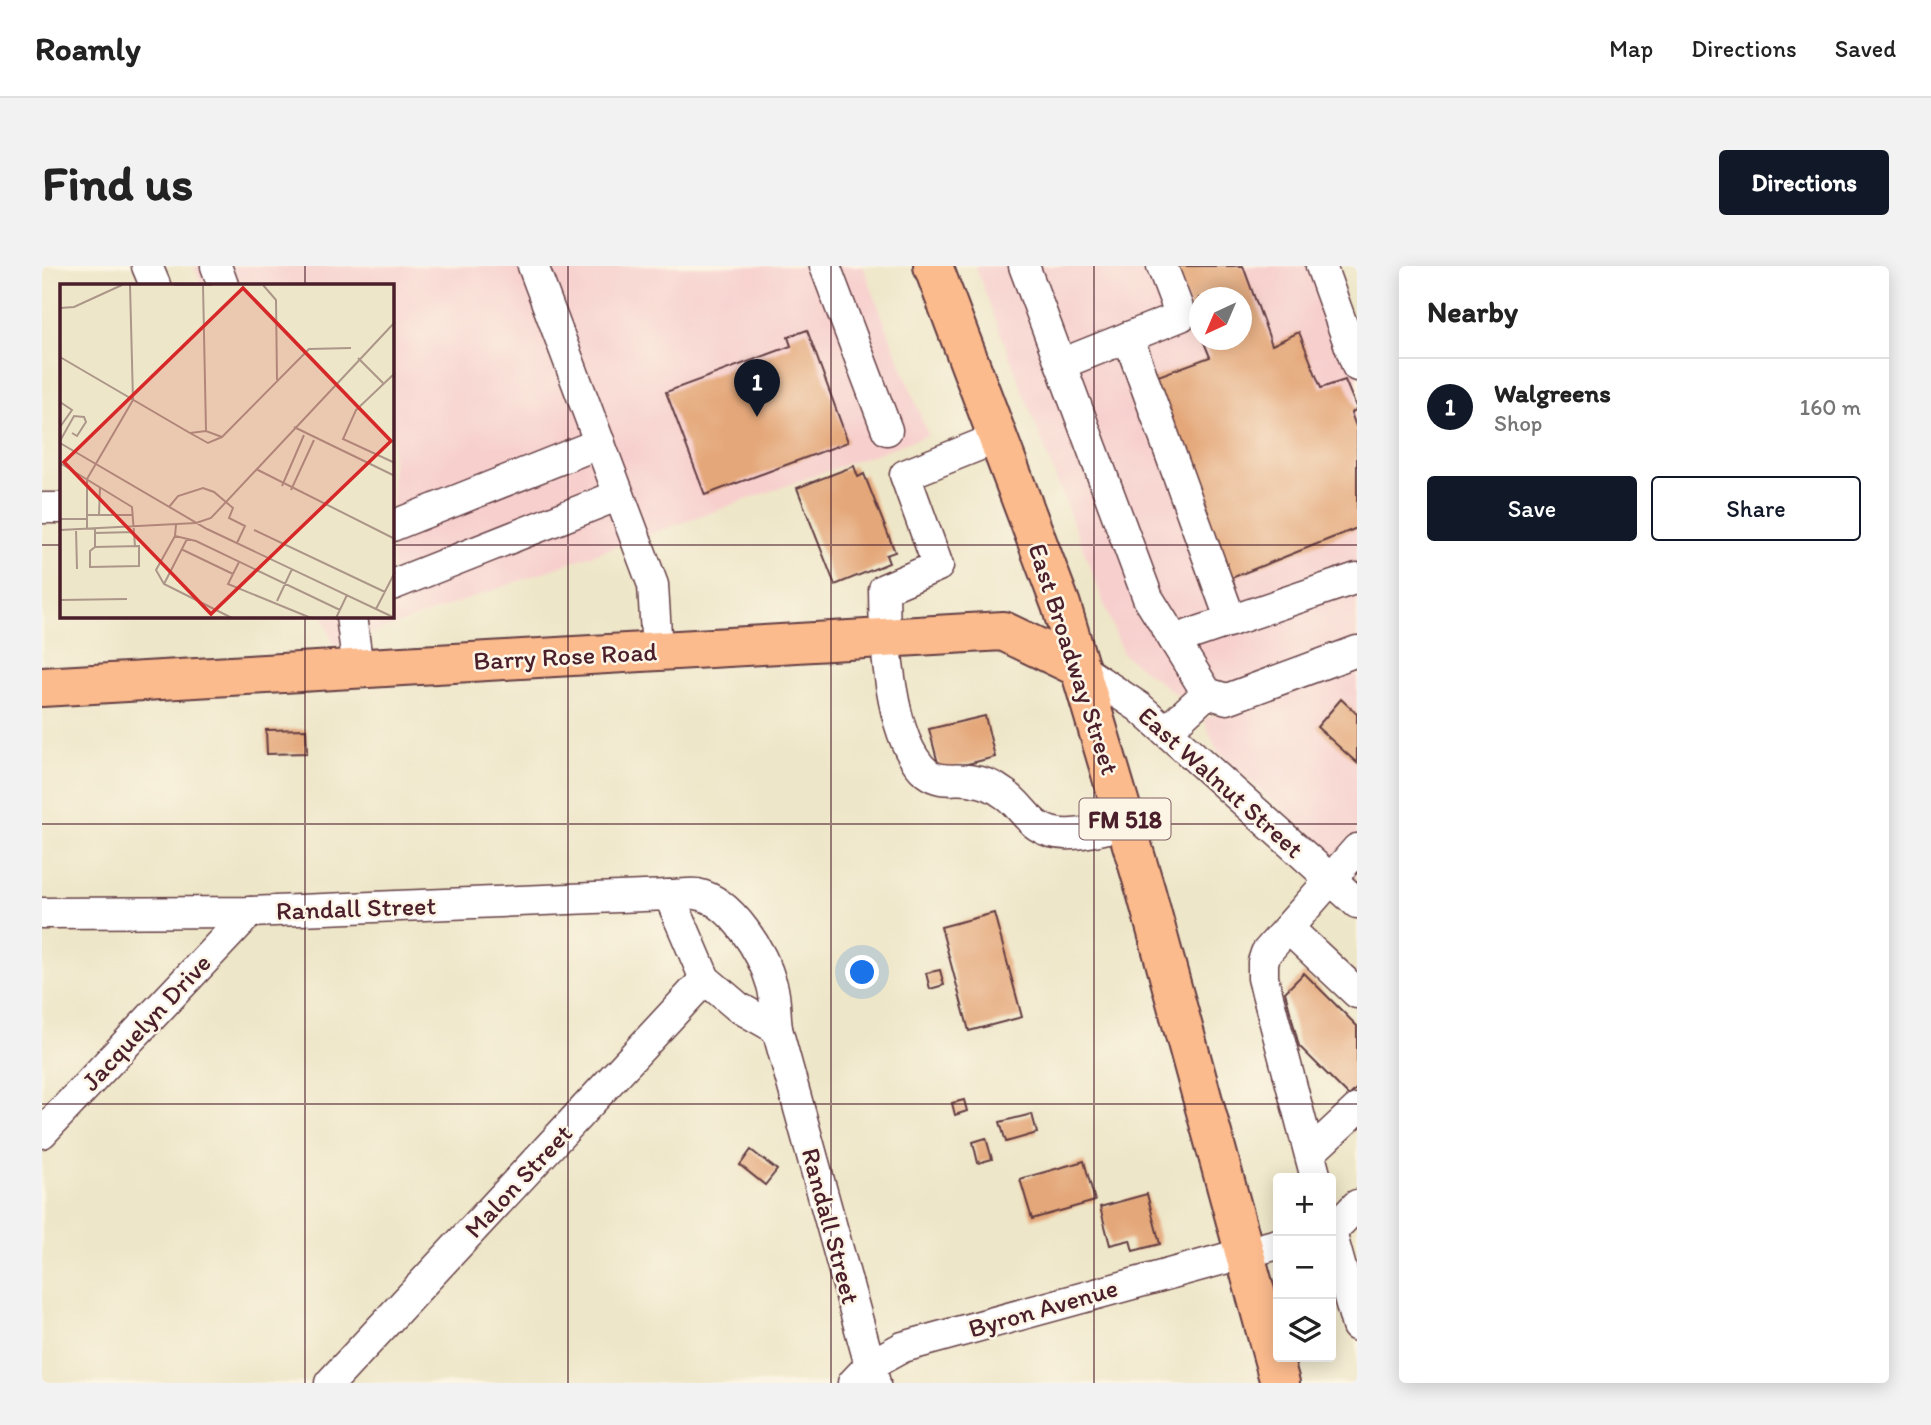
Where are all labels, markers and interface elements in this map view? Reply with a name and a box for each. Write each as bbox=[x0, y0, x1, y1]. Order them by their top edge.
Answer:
text: Roamly bbox=[35, 29, 141, 68]
text: Map bbox=[1609, 34, 1653, 63]
text: Directions bbox=[1691, 34, 1797, 63]
text: Saved bbox=[1835, 34, 1896, 63]
button: Directions bbox=[1719, 150, 1889, 215]
text: Find us bbox=[42, 153, 193, 212]
inset map bbox=[60, 284, 394, 618]
north arrow bbox=[1189, 287, 1252, 350]
text: Nearby bbox=[1427, 293, 1518, 330]
pin: 1 bbox=[734, 359, 780, 417]
text: Walgreens bbox=[1494, 377, 1611, 409]
text: 1 bbox=[1445, 393, 1455, 421]
text: 160 m bbox=[1799, 393, 1861, 421]
text: Shop bbox=[1494, 409, 1542, 437]
button: Save bbox=[1427, 476, 1637, 541]
button: Share bbox=[1651, 476, 1861, 541]
street label: East Broadway Street bbox=[1021, 539, 1127, 779]
street label: Barry Rose Road bbox=[472, 635, 658, 677]
street label: East Walnut Street bbox=[1132, 699, 1310, 865]
road number: FM 518 bbox=[1080, 798, 1170, 840]
street label: Randall Street bbox=[275, 889, 437, 927]
street label: Jacquelyn Drive bbox=[74, 947, 218, 1097]
your location bbox=[845, 955, 879, 989]
street label: Malon Street bbox=[457, 1117, 579, 1244]
street label: Randall Street bbox=[795, 1144, 867, 1308]
map controls bbox=[1273, 1173, 1336, 1362]
button: + bbox=[1273, 1173, 1336, 1236]
button: − bbox=[1273, 1236, 1336, 1299]
street label: Byron Avenue bbox=[965, 1271, 1121, 1345]
button: layers bbox=[1273, 1299, 1336, 1362]

